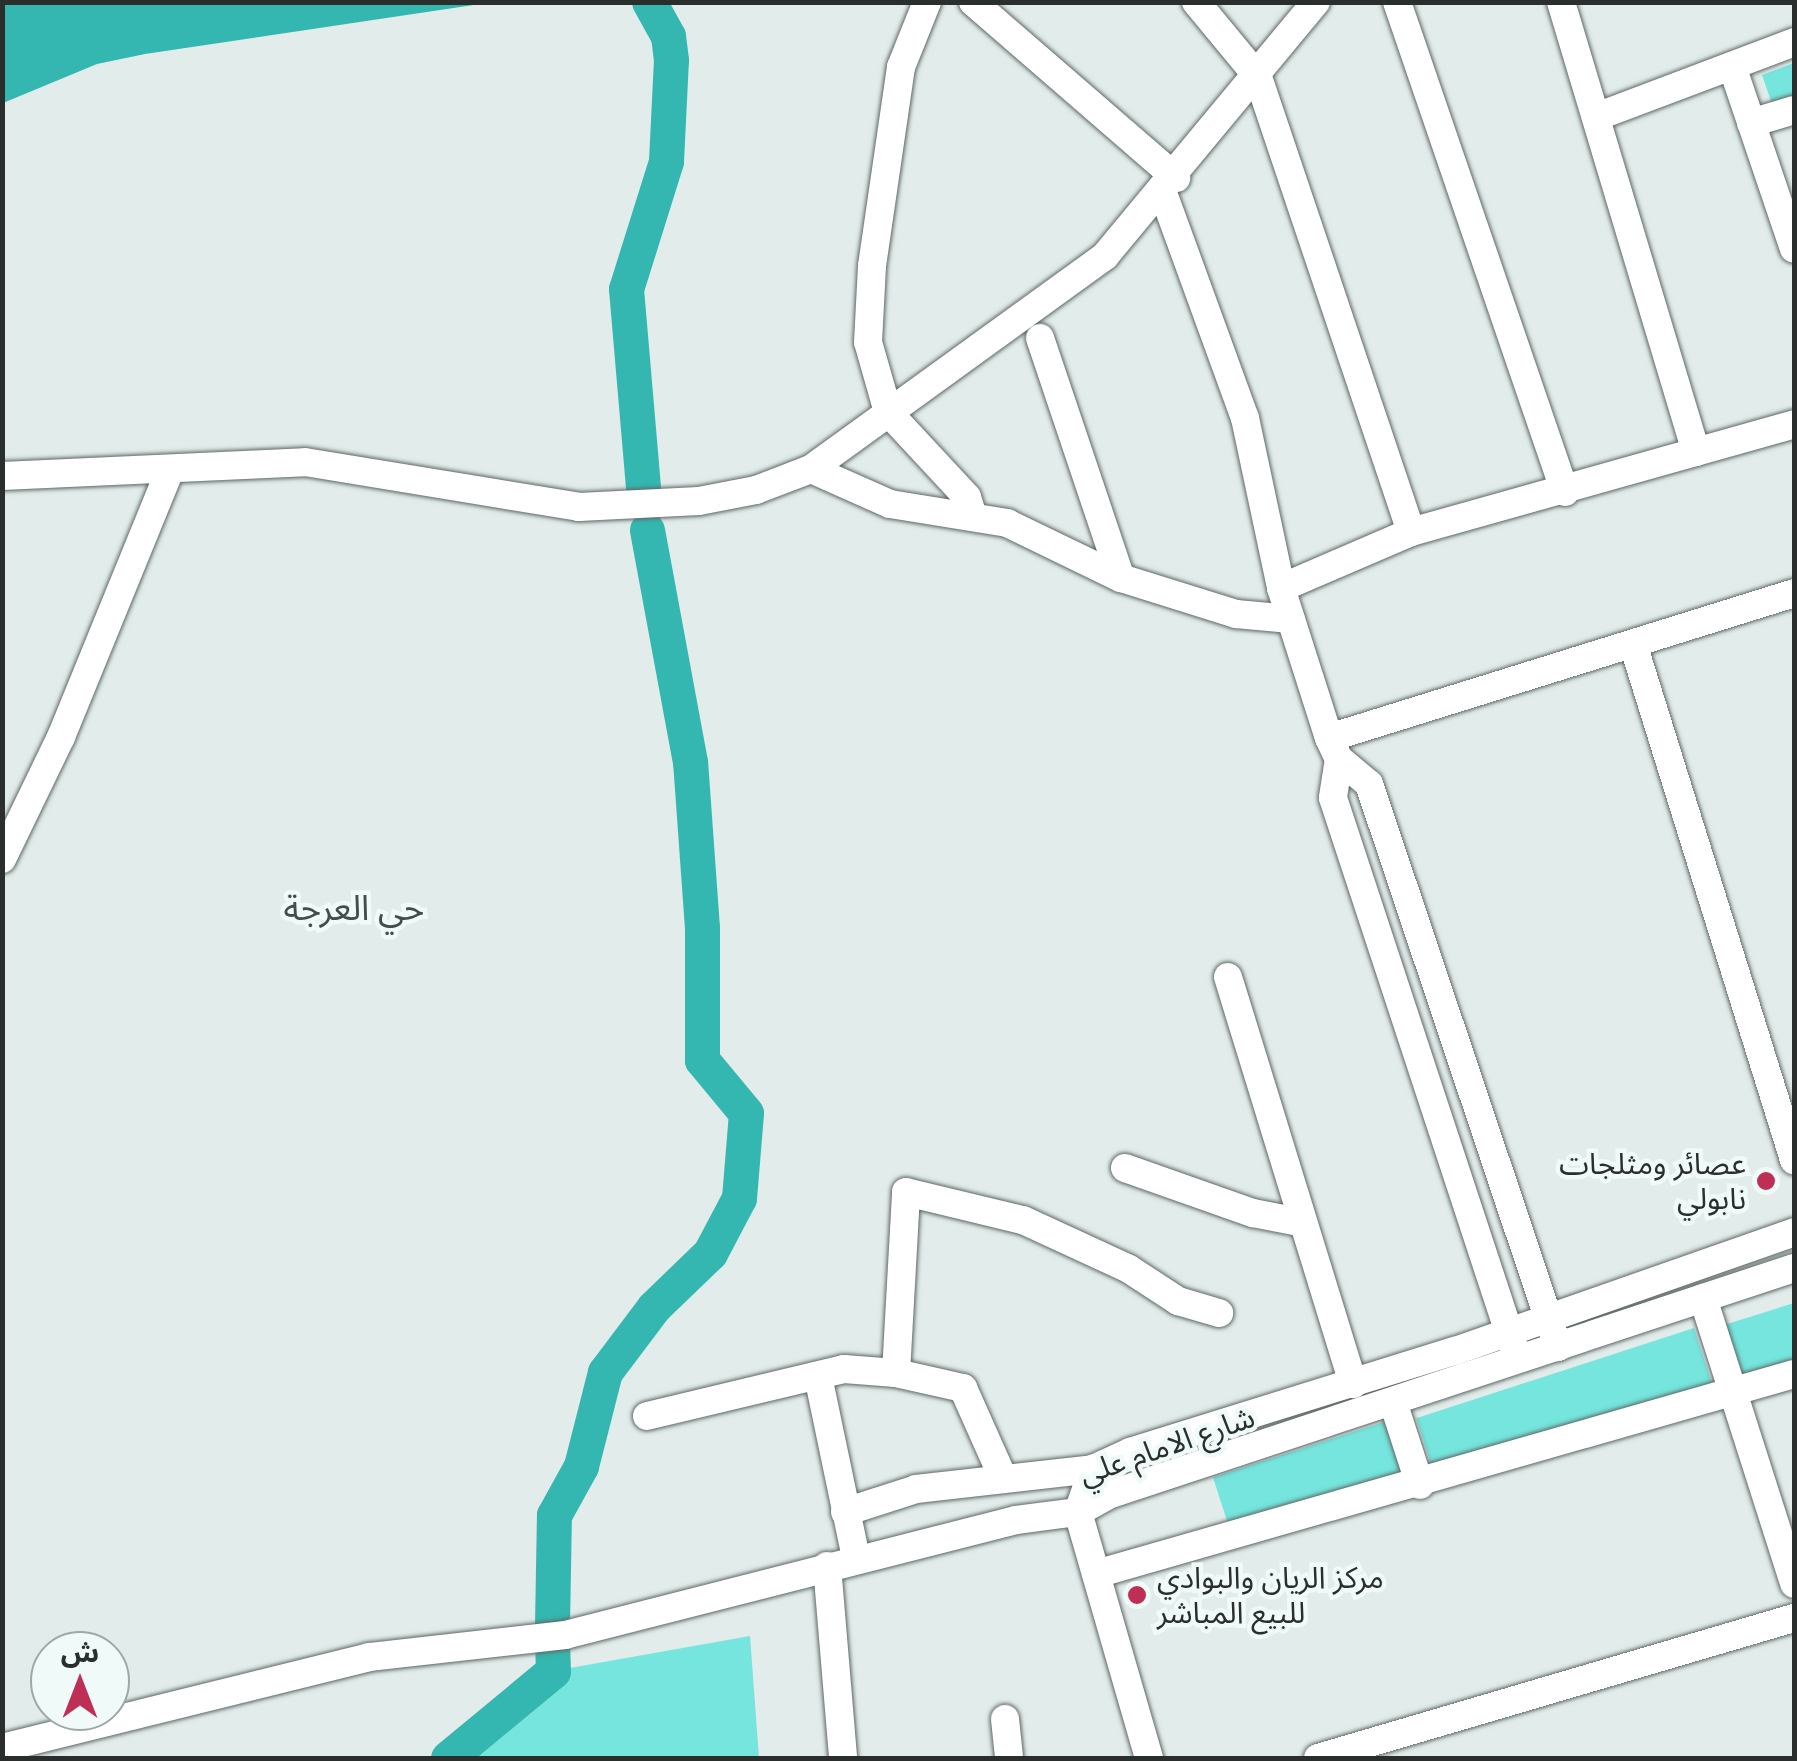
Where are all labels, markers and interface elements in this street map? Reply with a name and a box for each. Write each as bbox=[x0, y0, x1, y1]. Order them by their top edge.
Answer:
district label: حي العرجة bbox=[284, 888, 424, 930]
place label: عصائر ومثلجات نابولي bbox=[1559, 1146, 1746, 1216]
marker: عصائر ومثلجات نابولي bbox=[1755, 1170, 1777, 1192]
street label: شارع الامام علي bbox=[1075, 1399, 1259, 1493]
place label: مركز الريان والبوادي للبيع المباشر bbox=[1157, 1560, 1384, 1630]
marker: مركز الريان والبوادي للبيع المباشر bbox=[1126, 1584, 1148, 1606]
north arrow bbox=[30, 1631, 130, 1731]
text: ش bbox=[61, 1636, 99, 1669]

